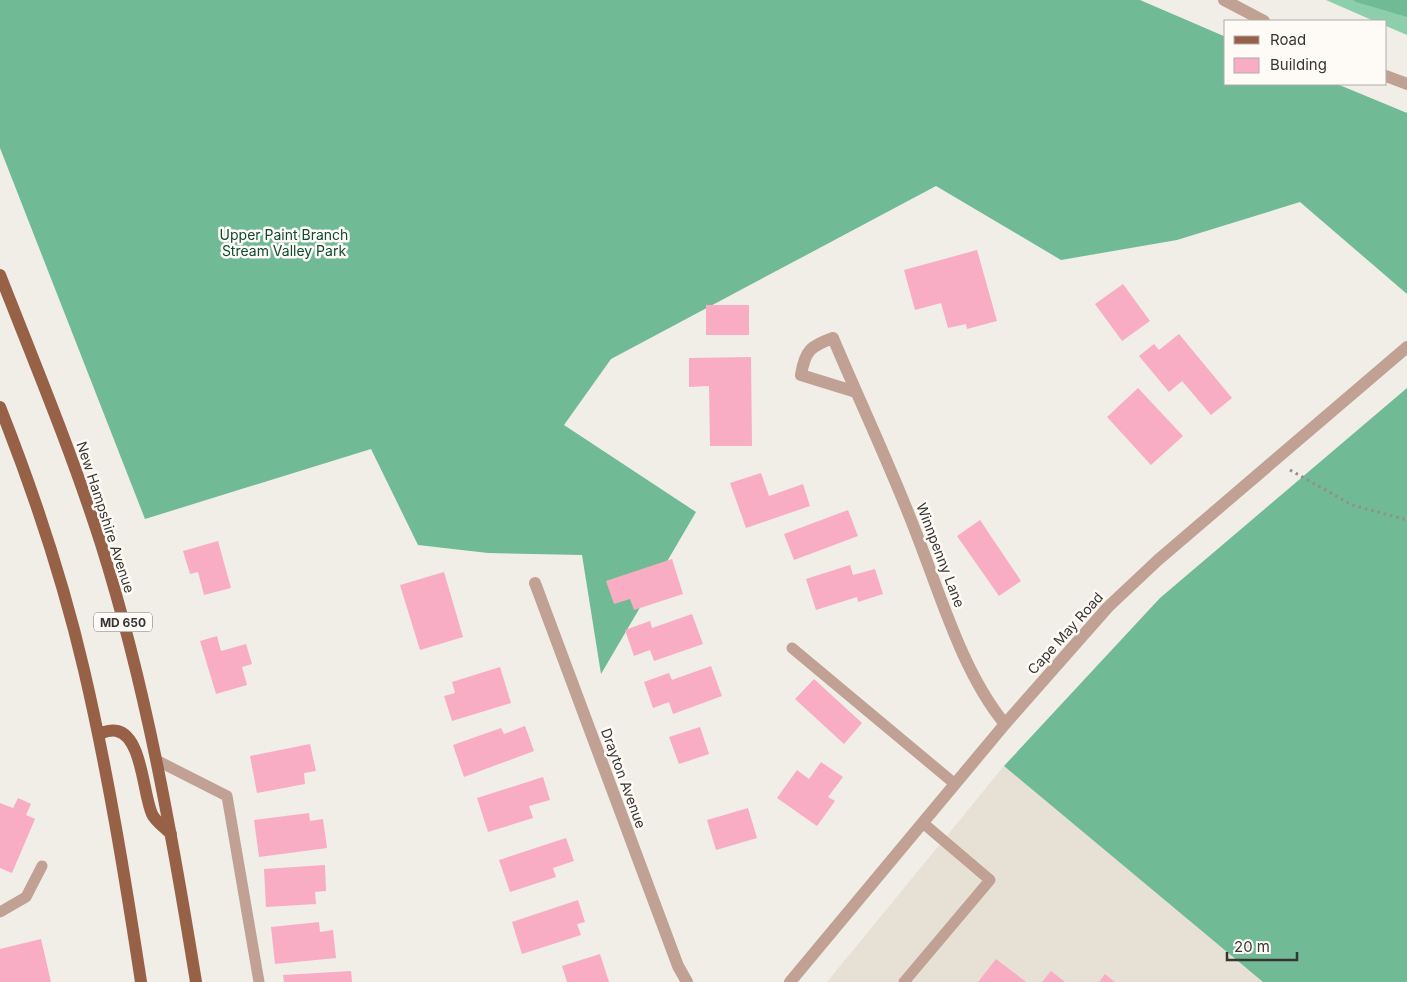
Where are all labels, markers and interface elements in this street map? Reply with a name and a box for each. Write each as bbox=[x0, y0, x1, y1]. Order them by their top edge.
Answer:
legend bbox=[1224, 20, 1387, 85]
text: Road bbox=[1270, 30, 1306, 49]
text: Building bbox=[1270, 55, 1327, 74]
park label: Upper Paint Branch Stream Valley Park bbox=[220, 226, 348, 259]
street label: New Hampshire Avenue bbox=[73, 439, 139, 595]
street label: Winnpenny Lane bbox=[913, 500, 969, 610]
street label: Cape May Road bbox=[1024, 588, 1106, 678]
road number: MD 650 bbox=[94, 612, 152, 632]
street label: Drayton Avenue bbox=[598, 726, 650, 830]
scale bar bbox=[1227, 930, 1297, 962]
text: 20 m bbox=[1234, 937, 1270, 956]

